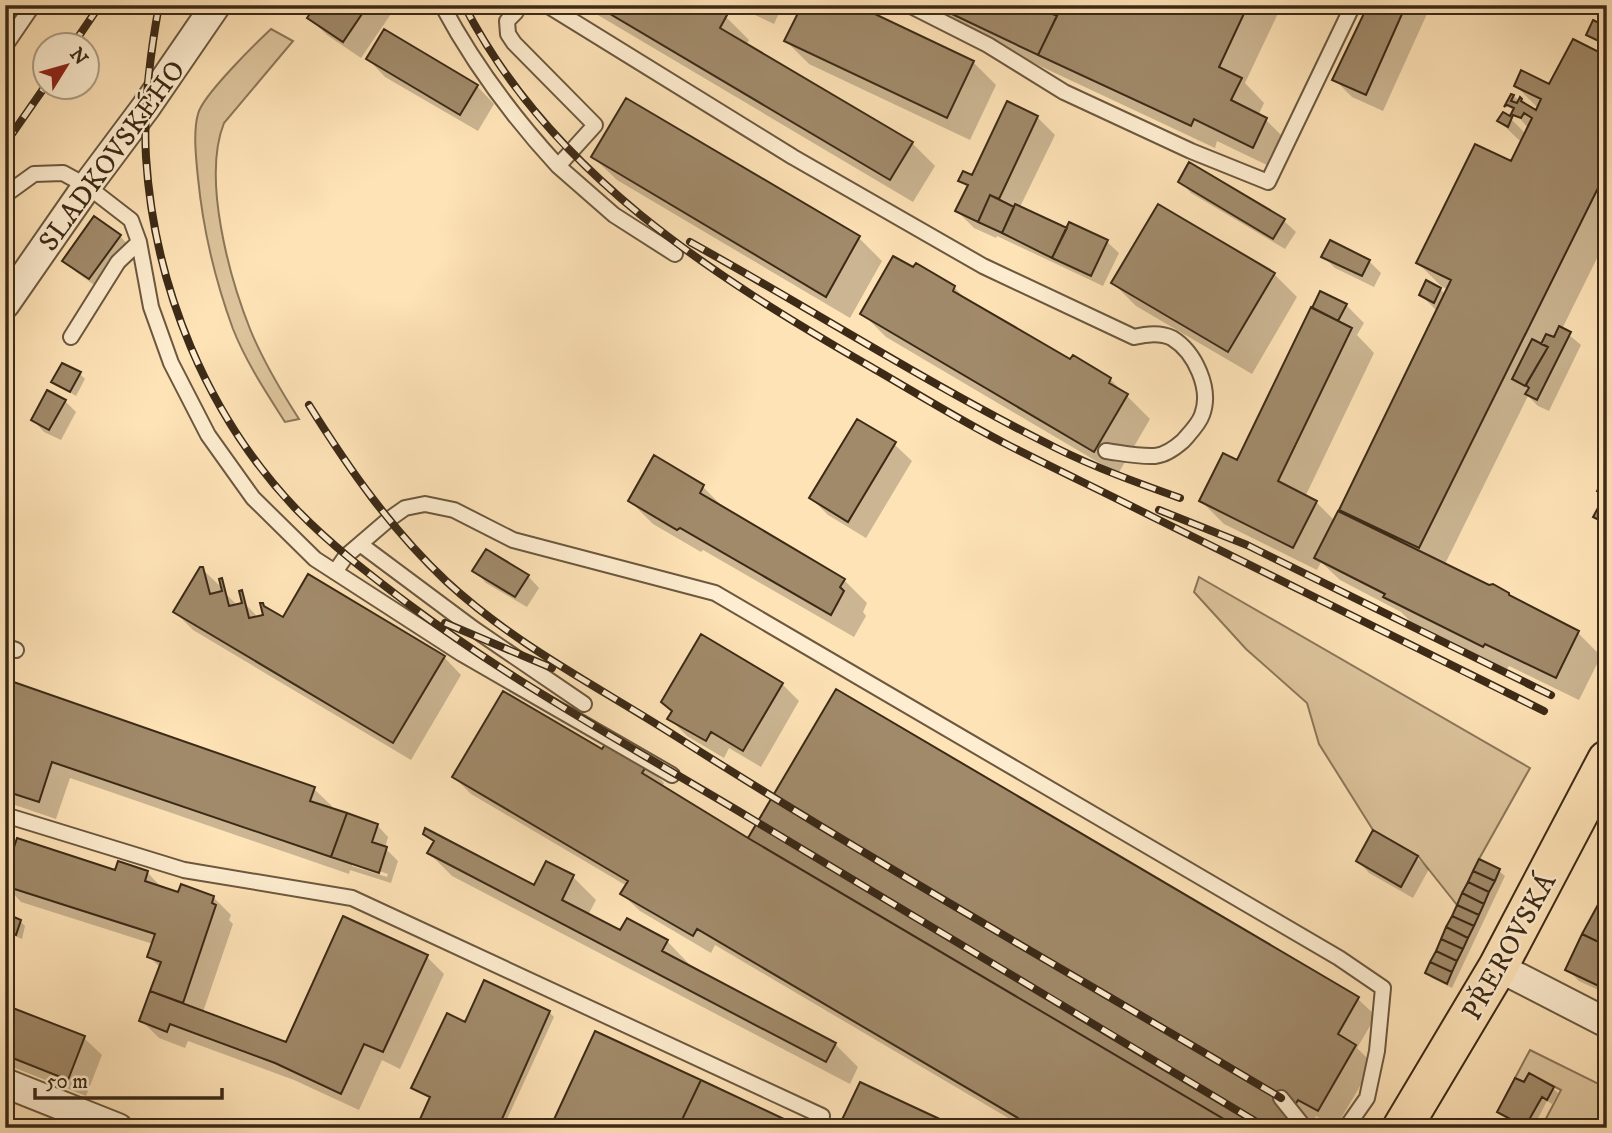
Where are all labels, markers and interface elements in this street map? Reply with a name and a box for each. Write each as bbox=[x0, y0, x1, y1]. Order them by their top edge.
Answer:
north arrow bbox=[32, 32, 102, 102]
text: N bbox=[64, 44, 92, 70]
street label: SLADKOVSKÉHO bbox=[31, 54, 193, 258]
street label: PŘEROVSKÁ bbox=[1454, 866, 1565, 1026]
scale bar bbox=[35, 1056, 222, 1100]
text: 50 m bbox=[46, 1069, 88, 1095]

